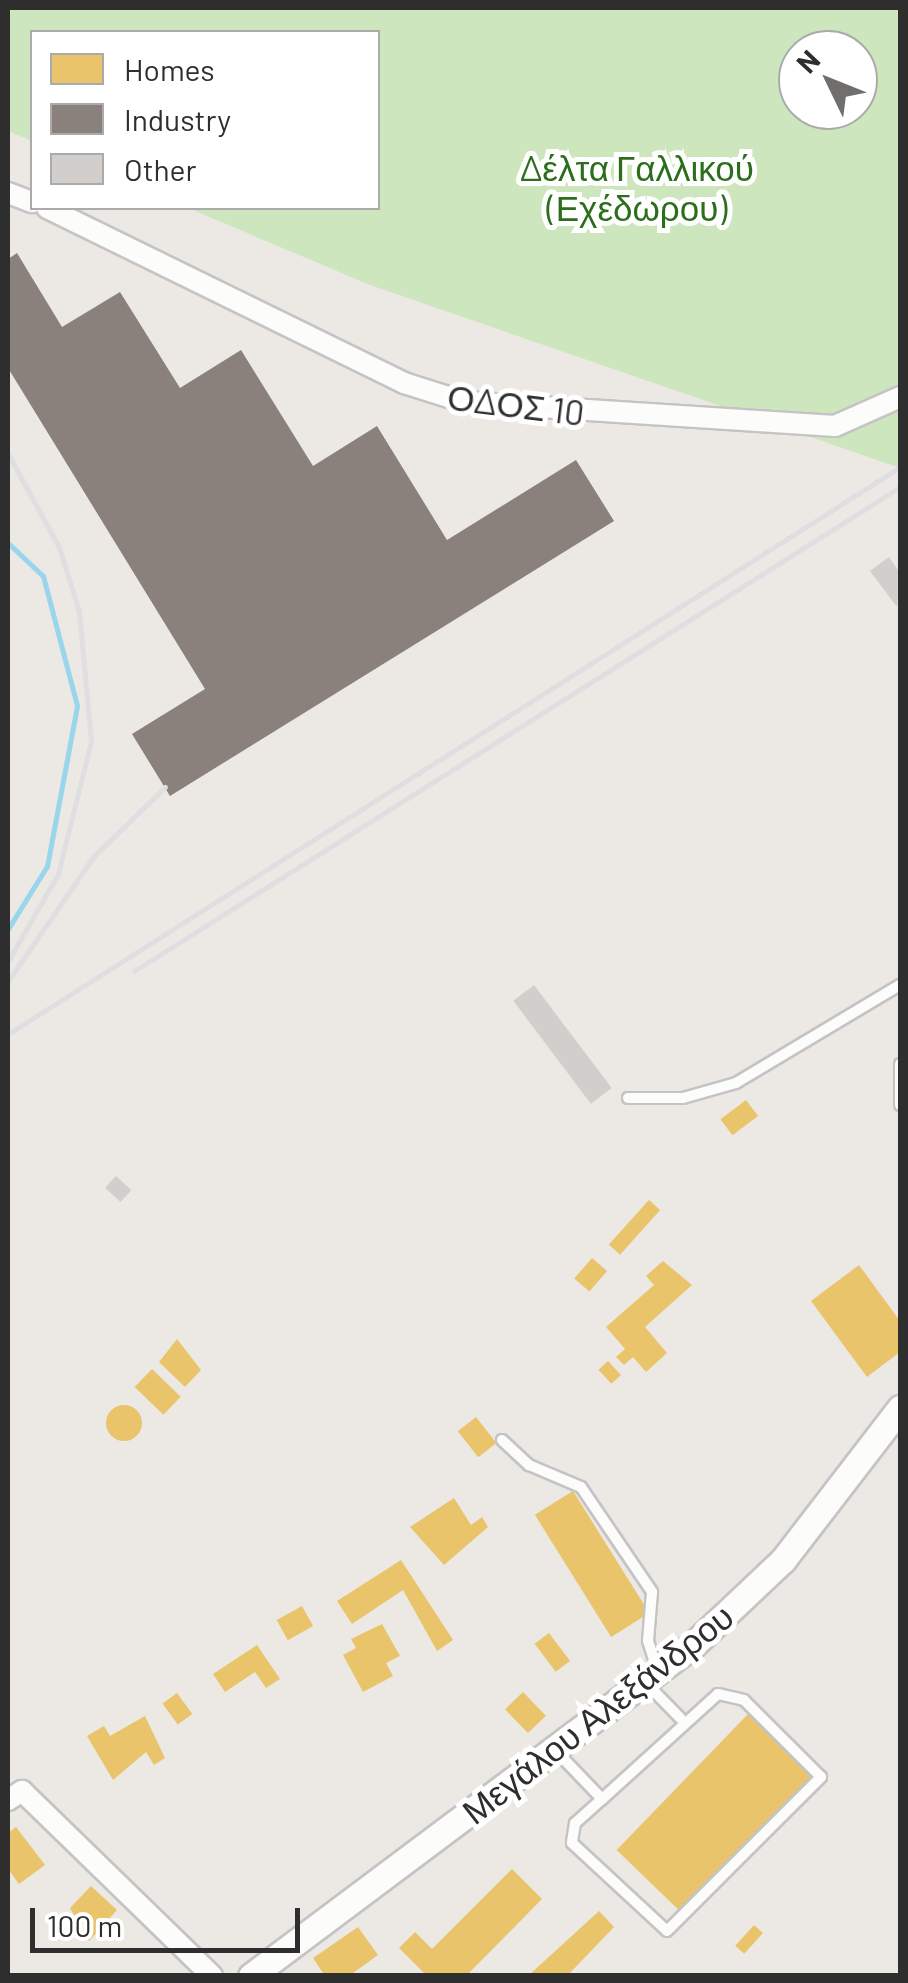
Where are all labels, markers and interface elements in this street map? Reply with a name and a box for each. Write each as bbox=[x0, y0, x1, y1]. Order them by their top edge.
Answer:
legend bbox=[30, 30, 380, 210]
north arrow bbox=[778, 30, 878, 130]
text: N bbox=[789, 42, 826, 79]
text: Homes bbox=[124, 51, 215, 87]
text: Industry bbox=[124, 101, 231, 137]
park label: Δέλτα Γαλλικού (Εχέδωρου) bbox=[520, 146, 754, 228]
text: Other bbox=[124, 151, 196, 187]
street label: ΟΔΟΣ 10 bbox=[445, 375, 587, 433]
street label: Μεγάλου Αλεξάνδρου bbox=[453, 1594, 741, 1832]
scale bar bbox=[35, 1888, 305, 1950]
text: 100 m bbox=[47, 1907, 122, 1943]

